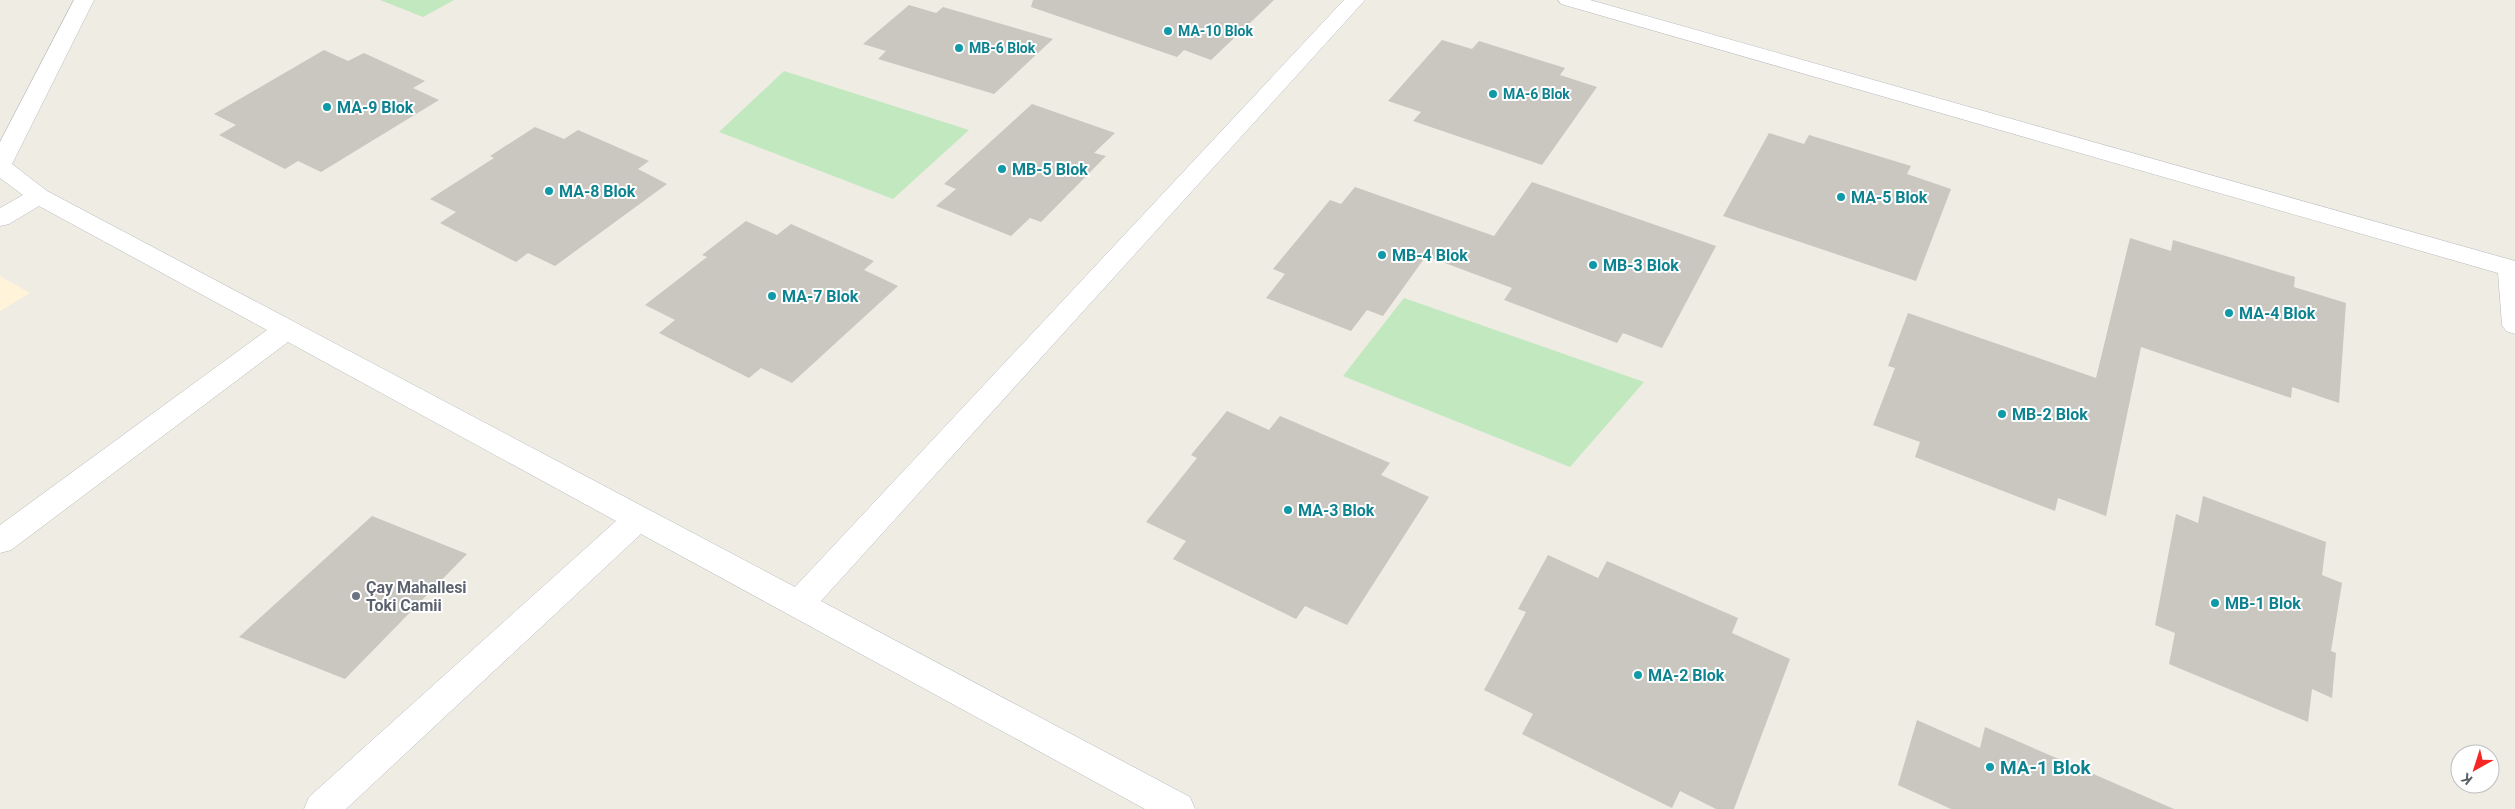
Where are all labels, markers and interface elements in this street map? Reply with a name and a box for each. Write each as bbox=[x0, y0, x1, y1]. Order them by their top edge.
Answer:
place label: MA-10 Blok bbox=[1178, 23, 1253, 39]
marker: MA-10 Blok bbox=[1162, 25, 1174, 37]
place label: MB-6 Blok bbox=[969, 40, 1036, 56]
marker: MB-6 Blok bbox=[953, 42, 965, 54]
place label: MA-6 Blok bbox=[1503, 86, 1570, 102]
marker: MA-6 Blok bbox=[1487, 88, 1499, 100]
place label: MA-9 Blok bbox=[337, 98, 414, 117]
marker: MA-9 Blok bbox=[321, 101, 333, 113]
place label: MB-5 Blok bbox=[1012, 160, 1088, 179]
marker: MB-5 Blok bbox=[996, 163, 1008, 175]
place label: MA-8 Blok bbox=[559, 182, 636, 201]
marker: MA-8 Blok bbox=[543, 185, 555, 197]
place label: MA-5 Blok bbox=[1851, 188, 1928, 207]
marker: MA-5 Blok bbox=[1835, 191, 1847, 203]
place label: MB-4 Blok bbox=[1392, 246, 1468, 265]
marker: MB-4 Blok bbox=[1376, 249, 1388, 261]
place label: MB-3 Blok bbox=[1603, 256, 1679, 275]
marker: MB-3 Blok bbox=[1587, 259, 1599, 271]
place label: MA-7 Blok bbox=[782, 287, 859, 306]
marker: MA-7 Blok bbox=[766, 290, 778, 302]
place label: MA-4 Blok bbox=[2239, 304, 2316, 323]
marker: MA-4 Blok bbox=[2223, 307, 2235, 319]
place label: MB-2 Blok bbox=[2012, 405, 2088, 424]
marker: MB-2 Blok bbox=[1996, 408, 2008, 420]
place label: MA-3 Blok bbox=[1298, 501, 1375, 520]
marker: MA-3 Blok bbox=[1282, 504, 1294, 516]
place label: Çay Mahallesi Toki Camii bbox=[366, 578, 467, 615]
marker: Çay Mahallesi Toki Camii bbox=[350, 590, 362, 602]
place label: MB-1 Blok bbox=[2225, 594, 2301, 613]
marker: MB-1 Blok bbox=[2209, 597, 2221, 609]
place label: MA-2 Blok bbox=[1648, 666, 1725, 685]
marker: MA-2 Blok bbox=[1632, 669, 1644, 681]
north arrow bbox=[2450, 744, 2500, 794]
place label: MA-1 Blok bbox=[2000, 756, 2092, 779]
marker: MA-1 Blok bbox=[1984, 761, 1996, 773]
text: K bbox=[2458, 770, 2475, 788]

